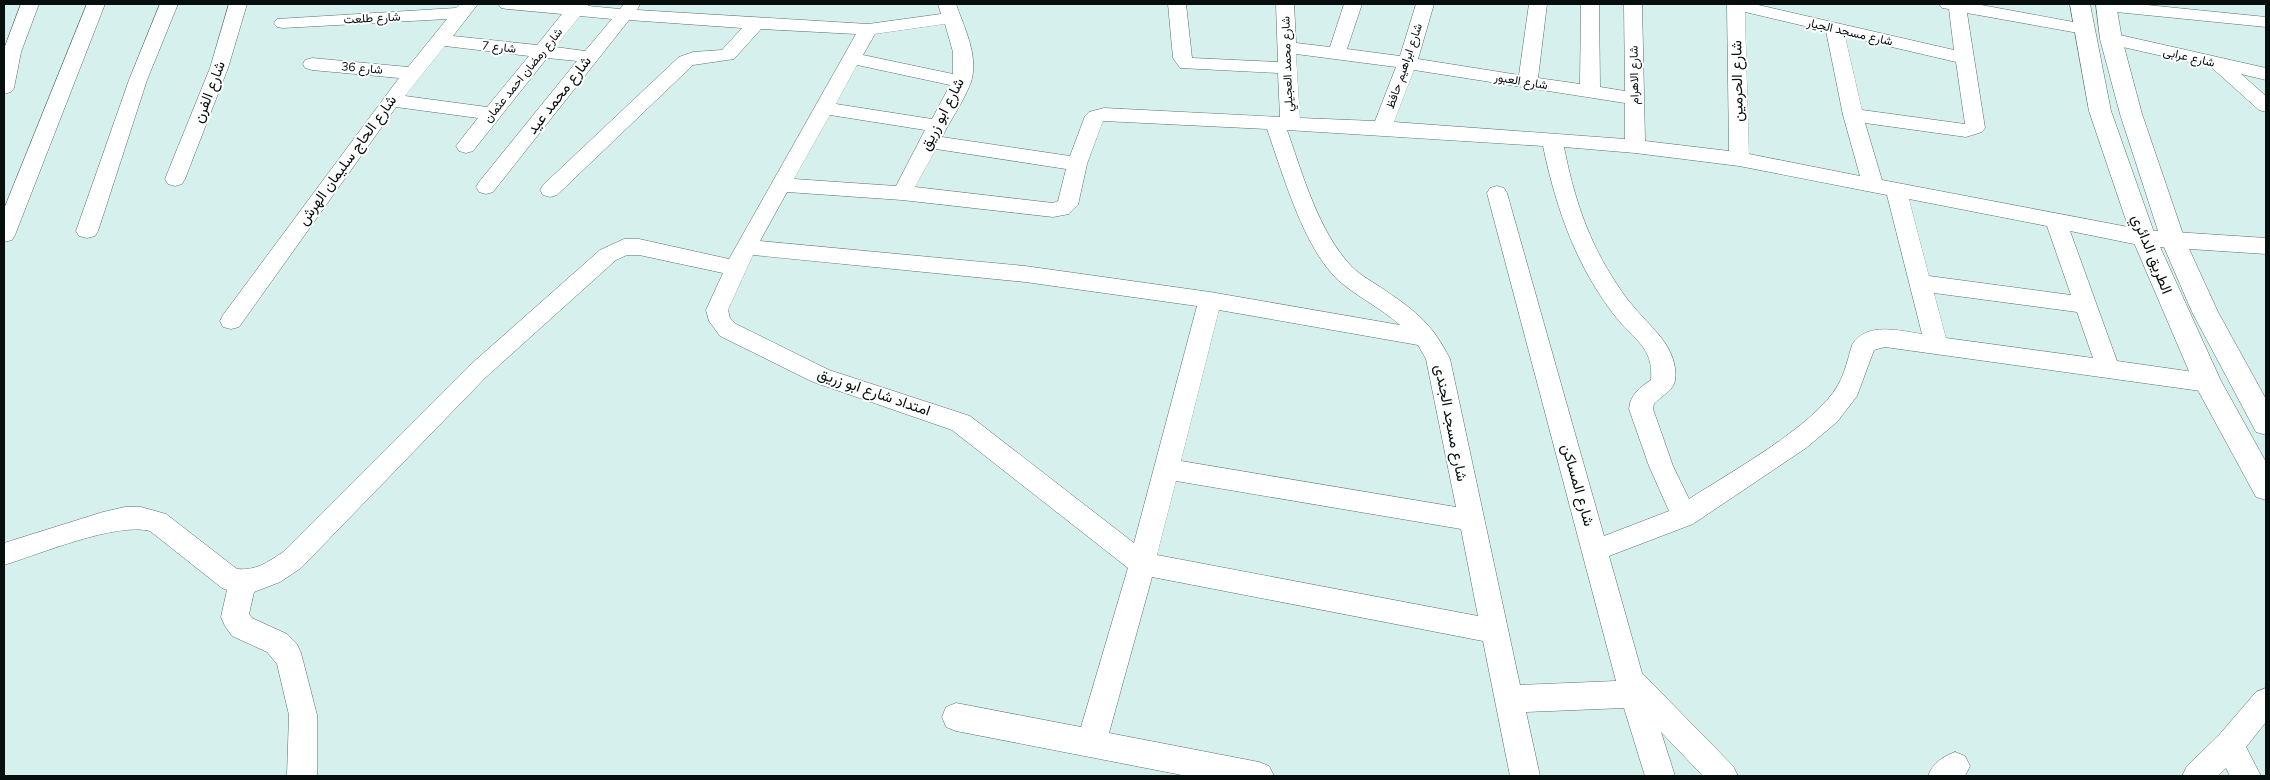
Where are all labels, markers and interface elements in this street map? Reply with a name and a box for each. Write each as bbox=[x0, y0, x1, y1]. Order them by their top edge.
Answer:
street label: شارع طلعت bbox=[343, 9, 401, 28]
street label: شارع مسجد الجيار bbox=[1804, 14, 1894, 51]
street label: شارع محمد العجيلي bbox=[1277, 16, 1299, 112]
street label: شارع ابراهيم حافظ bbox=[1382, 21, 1427, 111]
street label: شارع رمضان احمد عثمان bbox=[480, 24, 567, 126]
street label: شارع 7 bbox=[481, 37, 517, 58]
street label: شارع الحرمين bbox=[1726, 40, 1749, 122]
street label: شارع عرابى bbox=[2161, 43, 2216, 72]
street label: شارع الاهرام bbox=[1625, 45, 1644, 105]
street label: شارع محمد عيد bbox=[522, 52, 597, 139]
street label: شارع الفرن bbox=[188, 58, 231, 126]
street label: شارع 36 bbox=[340, 58, 383, 79]
street label: شارع العبور bbox=[1492, 69, 1549, 94]
street label: شارع ابو زريق bbox=[915, 74, 970, 154]
street label: شارع الحاج سليمان الهرش bbox=[293, 91, 402, 230]
street label: الطريق الدائري bbox=[2124, 211, 2177, 298]
street label: امتداد شارع ابو زريق bbox=[815, 363, 933, 422]
street label: شارع مسجد الجندى bbox=[1429, 363, 1472, 483]
street label: شارع المساكن bbox=[1556, 442, 1599, 529]

